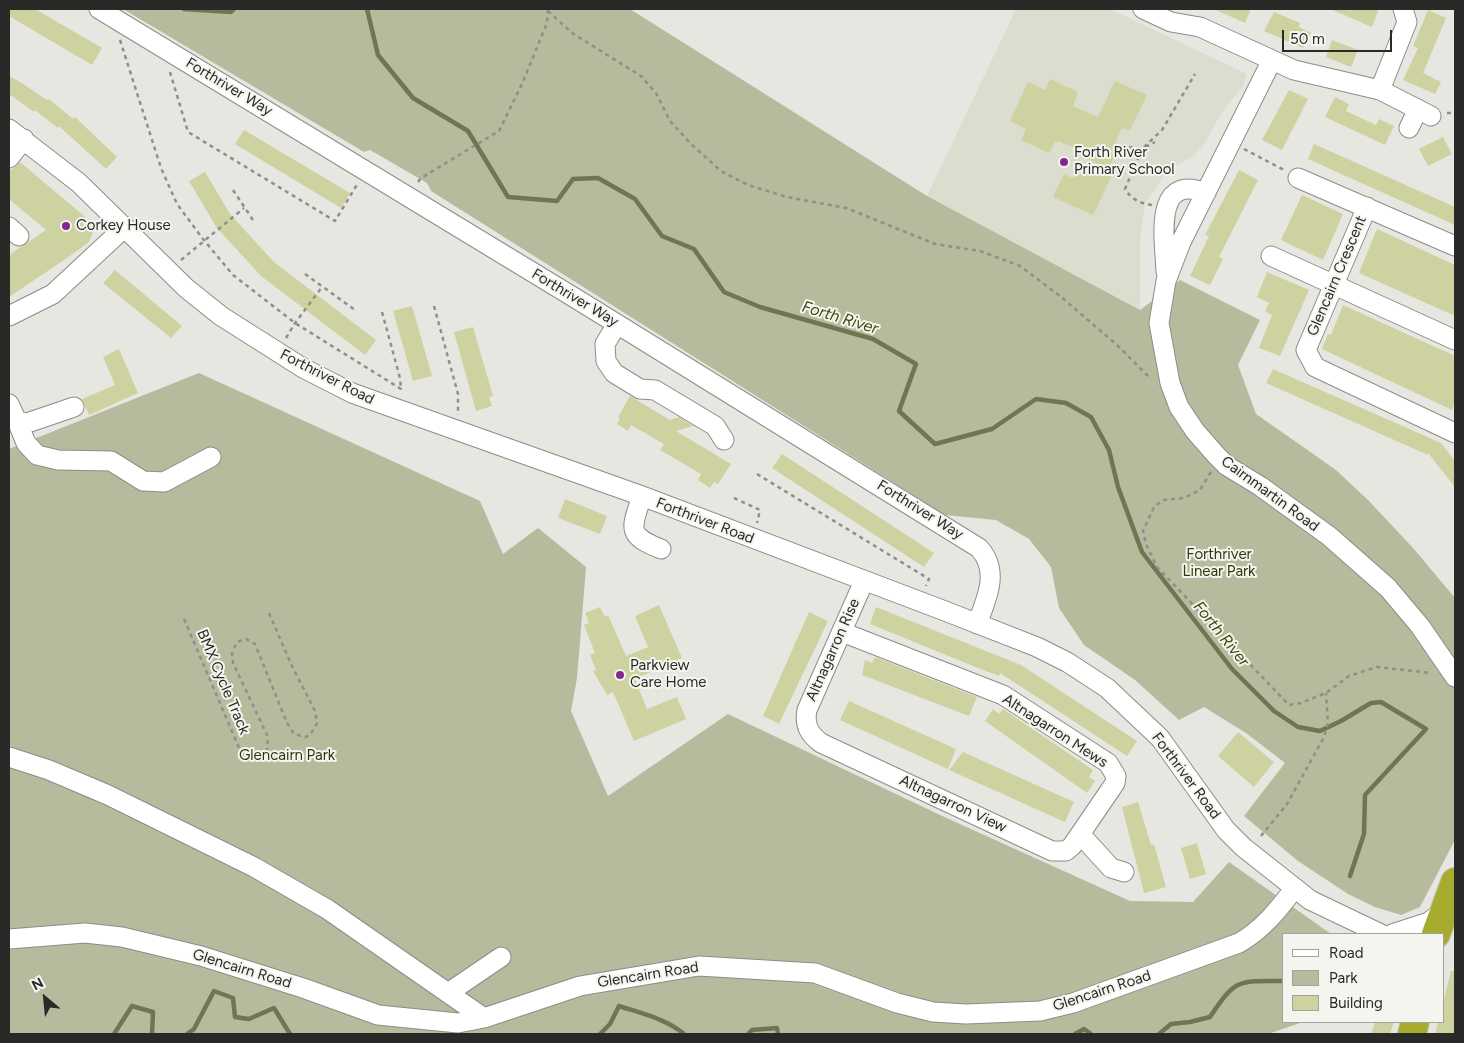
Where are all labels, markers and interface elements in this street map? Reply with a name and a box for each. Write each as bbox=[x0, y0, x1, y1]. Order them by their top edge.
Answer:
scale bar bbox=[1284, 20, 1394, 52]
text: 50 m bbox=[1290, 30, 1325, 48]
street label: Forthriver Way bbox=[182, 54, 276, 120]
place label: Forth River Primary School bbox=[1074, 144, 1175, 179]
marker: Forth River Primary School bbox=[1058, 156, 1070, 168]
street label: Glencairn Crescent bbox=[1304, 213, 1370, 339]
place label: Corkey House bbox=[76, 217, 171, 235]
marker: Corkey House bbox=[60, 220, 72, 232]
street label: Forthriver Way bbox=[528, 265, 622, 331]
water label: Forth River bbox=[800, 297, 880, 339]
street label: Forthriver Road bbox=[277, 345, 377, 409]
street label: Cairnmartin Road bbox=[1218, 452, 1322, 536]
street label: Forthriver Way bbox=[874, 476, 966, 544]
street label: Forthriver Road bbox=[653, 494, 757, 548]
park label: Forthriver Linear Park bbox=[1183, 546, 1255, 581]
street label: Altnagarron Rise bbox=[802, 596, 864, 704]
water label: Forth River bbox=[1189, 597, 1253, 671]
street label: BMX Cycle Track bbox=[193, 627, 253, 737]
place label: Parkview Care Home bbox=[630, 657, 706, 692]
marker: Parkview Care Home bbox=[614, 669, 626, 681]
street label: Altnagarron Mews bbox=[999, 690, 1111, 772]
street label: Forthriver Road bbox=[1148, 729, 1224, 823]
park label: Glencairn Park bbox=[239, 747, 335, 765]
street label: Altnagarron View bbox=[897, 771, 1009, 837]
legend bbox=[1282, 933, 1444, 1023]
text: Road bbox=[1329, 944, 1364, 962]
street label: Glencairn Road bbox=[191, 945, 293, 993]
street label: Glencairn Road bbox=[596, 958, 700, 992]
street label: Glencairn Road bbox=[1051, 967, 1153, 1015]
text: Park bbox=[1329, 969, 1358, 987]
north arrow bbox=[20, 973, 70, 1023]
text: N bbox=[29, 974, 46, 994]
text: Building bbox=[1329, 994, 1383, 1012]

